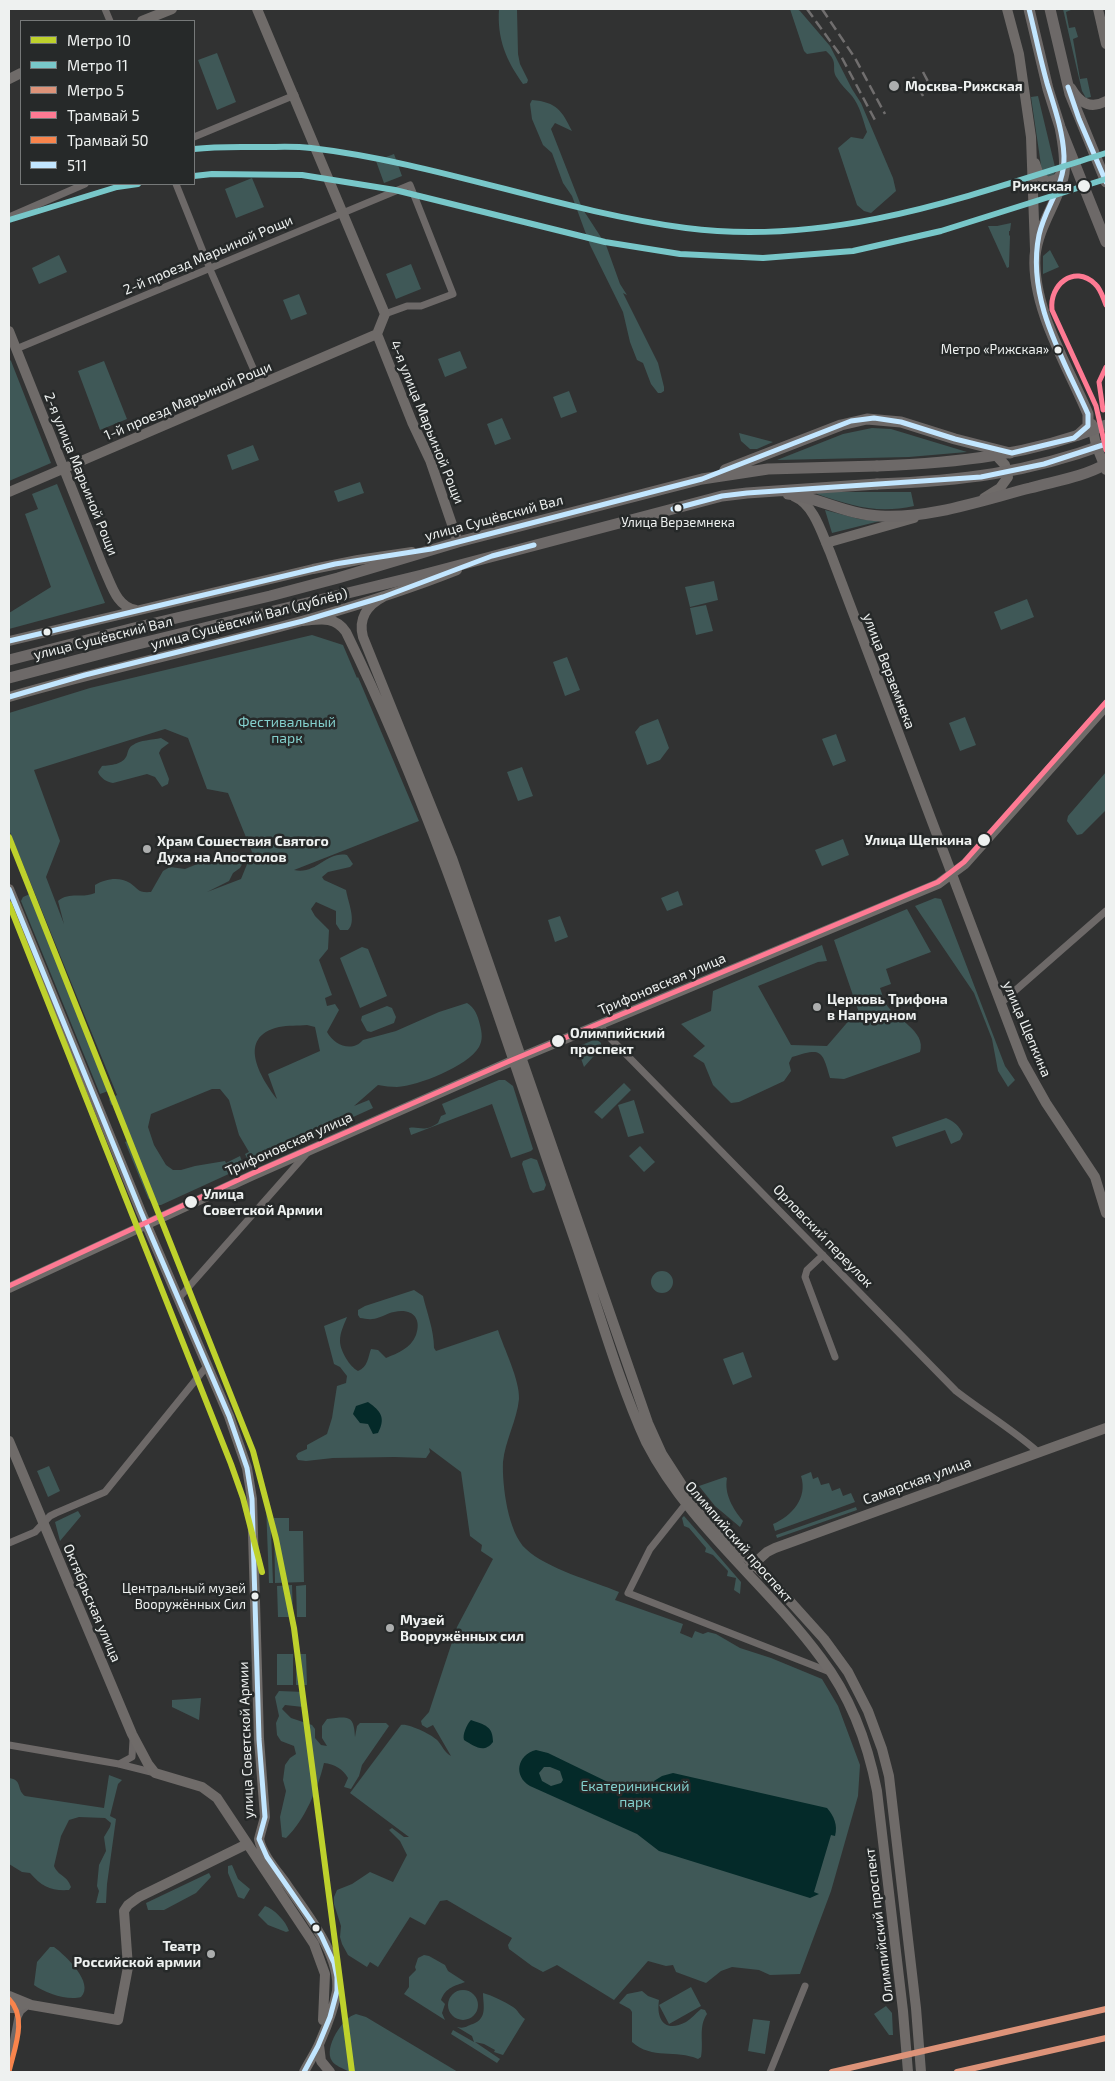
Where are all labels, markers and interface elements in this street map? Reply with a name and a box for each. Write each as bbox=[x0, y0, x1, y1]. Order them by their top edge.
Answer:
legend bbox=[20, 20, 195, 185]
text: Метро 10 bbox=[67, 31, 131, 49]
text: Метро 11 bbox=[67, 56, 128, 74]
place label: Москва-Рижская bbox=[905, 78, 1023, 94]
marker: Москва-Рижская bbox=[887, 79, 901, 93]
text: Метро 5 bbox=[67, 81, 124, 99]
text: Трамвай 5 bbox=[67, 106, 139, 124]
text: Трамвай 50 bbox=[67, 131, 149, 149]
text: 511 bbox=[67, 156, 87, 174]
place label: Рижская bbox=[1012, 178, 1072, 194]
marker: Рижская bbox=[1076, 178, 1092, 194]
street label: 2-й проезд Марьиной Рощи bbox=[121, 212, 295, 298]
street label: 4-я улица Марьиной Рощи bbox=[386, 338, 468, 506]
place label: Метро «Рижская» bbox=[941, 342, 1049, 358]
marker: Метро «Рижская» bbox=[1053, 345, 1063, 355]
street label: 1-й проезд Марьиной Рощи bbox=[102, 358, 274, 444]
street label: 2-я улица Марьиной Рощи bbox=[41, 390, 121, 558]
street label: улица Сущёвский Вал bbox=[423, 491, 565, 545]
marker: Улица Верземнека bbox=[673, 503, 683, 513]
place label: Улица Верземнека bbox=[621, 515, 735, 531]
street label: улица Сущёвский Вал (дублёр) bbox=[149, 585, 349, 653]
street label: улица Верземнека bbox=[859, 611, 919, 731]
street label: улица Сущёвский Вал bbox=[32, 613, 174, 663]
unlabelled marker bbox=[42, 627, 52, 637]
park label: Фестивальный парк bbox=[238, 714, 336, 746]
place label: Улица Щепкина bbox=[865, 832, 972, 848]
marker: Улица Щепкина bbox=[976, 832, 992, 848]
place label: Храм Сошествия Святого Духа на Апостолов bbox=[157, 833, 329, 866]
marker: Храм Сошествия Святого Духа на Апостолов bbox=[141, 843, 153, 855]
street label: Трифоновская улица bbox=[596, 949, 728, 1019]
street label: улица Щепкина bbox=[999, 978, 1055, 1080]
place label: Церковь Трифона в Напрудном bbox=[827, 991, 948, 1024]
marker: Церковь Трифона в Напрудном bbox=[811, 1001, 823, 1013]
place label: Олимпийский проспект bbox=[570, 1025, 665, 1058]
marker: Олимпийский проспект bbox=[550, 1033, 566, 1049]
street label: Трифоновская улица bbox=[223, 1108, 355, 1180]
street label: Орловский переулок bbox=[769, 1181, 877, 1291]
place label: Улица Советской Армии bbox=[203, 1186, 323, 1218]
marker: Улица Советской Армии bbox=[183, 1194, 199, 1210]
street label: Самарская улица bbox=[861, 1454, 973, 1508]
street label: Олимпийский проспект bbox=[682, 1478, 796, 1606]
street label: Октябрьская улица bbox=[60, 1541, 124, 1665]
place label: Центральный музей Вооружённых Сил bbox=[122, 1581, 246, 1612]
marker: Центральный музей Вооружённых Сил bbox=[250, 1591, 260, 1601]
place label: Музей Вооружённых сил bbox=[400, 1612, 524, 1644]
marker: Музей Вооружённых сил bbox=[384, 1622, 396, 1634]
street label: улица Советской Армии bbox=[235, 1661, 257, 1819]
park label: Екатерининский парк bbox=[580, 1778, 690, 1810]
street label: Олимпийский проспект bbox=[861, 1847, 897, 2003]
unlabelled marker bbox=[311, 1923, 321, 1933]
place label: Театр Российской армии bbox=[73, 1938, 201, 1970]
marker: Театр Российской армии bbox=[205, 1948, 217, 1960]

